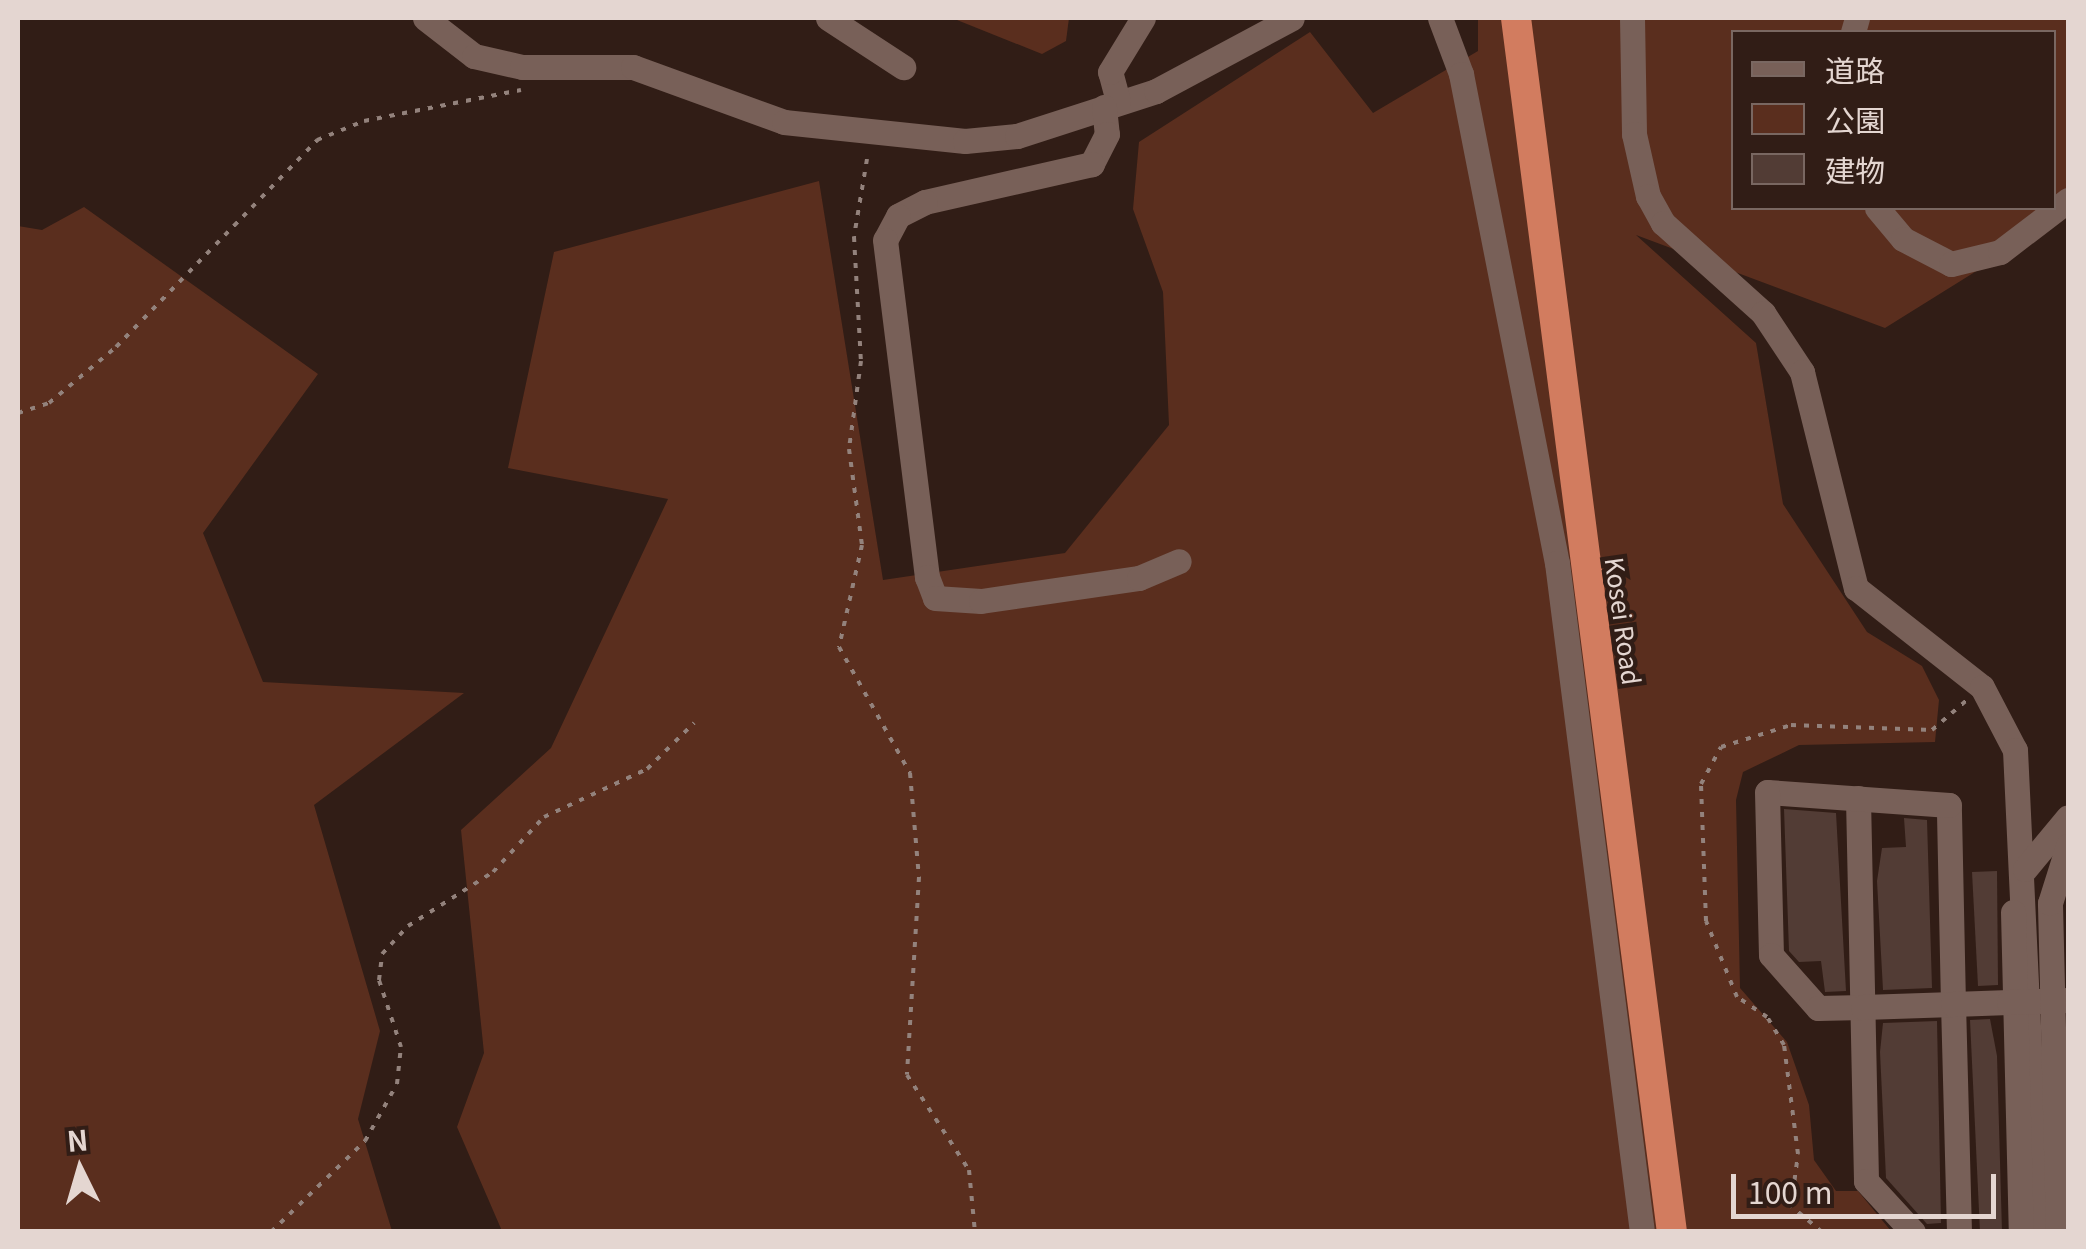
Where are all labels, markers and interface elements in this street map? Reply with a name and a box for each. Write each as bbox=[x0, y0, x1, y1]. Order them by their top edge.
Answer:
legend bbox=[1731, 30, 2056, 210]
text: 道路 bbox=[1825, 47, 1885, 91]
text: 公園 bbox=[1825, 97, 1885, 141]
text: 建物 bbox=[1825, 147, 1885, 191]
street label: Kosei Road bbox=[1600, 555, 1648, 687]
text: N bbox=[65, 1118, 90, 1160]
north arrow bbox=[30, 1119, 130, 1219]
scale bar bbox=[1736, 1154, 2001, 1216]
text: 100 m bbox=[1748, 1169, 1832, 1213]

